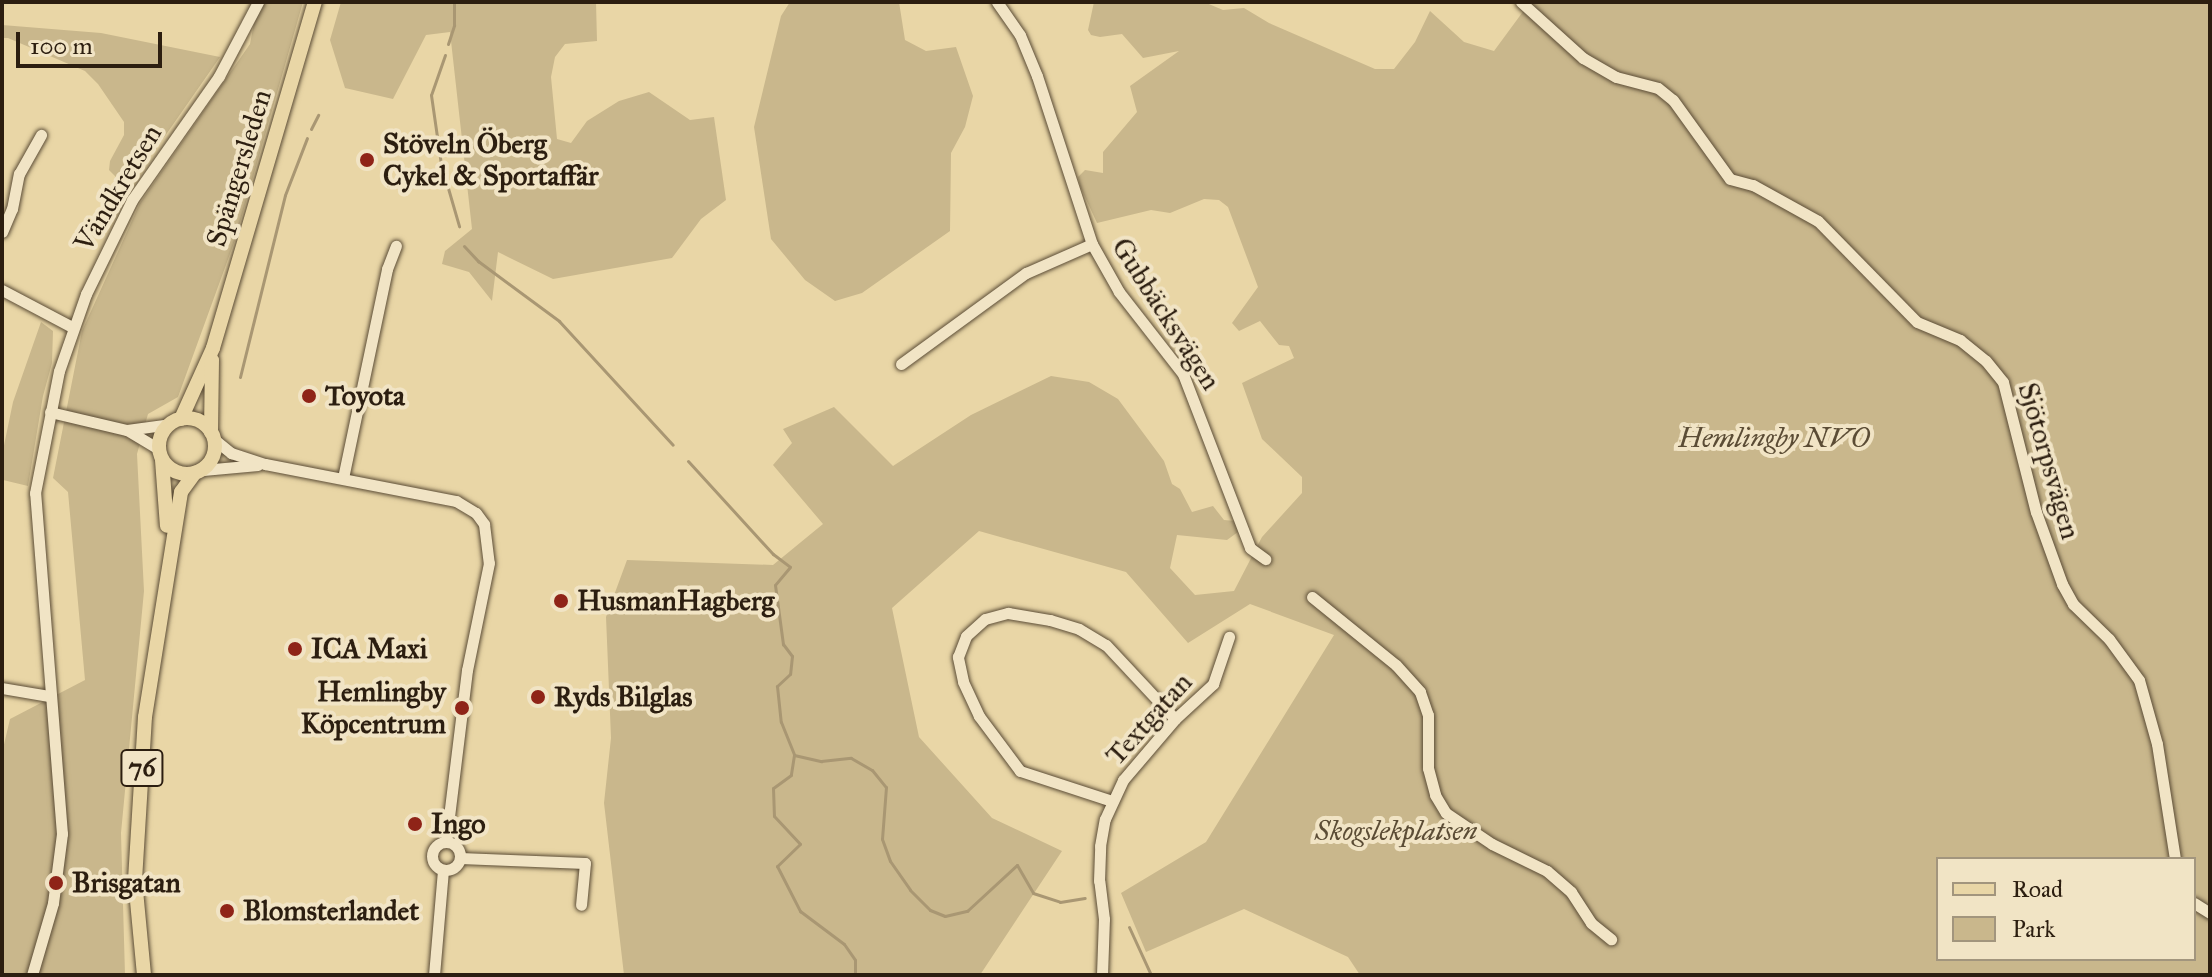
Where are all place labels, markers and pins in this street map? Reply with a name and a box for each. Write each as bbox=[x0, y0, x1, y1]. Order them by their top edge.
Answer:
place label: Stöveln Öberg Cykel & Sportaffär bbox=[383, 127, 598, 193]
marker: Stöveln Öberg Cykel & Sportaffär bbox=[358, 151, 376, 169]
place label: Toyota bbox=[325, 379, 405, 413]
marker: Toyota bbox=[300, 387, 318, 405]
place label: HusmanHagberg bbox=[577, 584, 774, 618]
marker: HusmanHagberg bbox=[552, 592, 570, 610]
place label: ICA Maxi bbox=[311, 632, 427, 666]
marker: ICA Maxi bbox=[286, 640, 304, 658]
place label: Hemlingby Köpcentrum bbox=[301, 675, 446, 741]
place label: Ryds Bilglas bbox=[554, 680, 693, 714]
marker: Ryds Bilglas bbox=[529, 688, 547, 706]
marker: Hemlingby Köpcentrum bbox=[453, 699, 471, 717]
place label: Ingo bbox=[431, 807, 486, 841]
marker: Ingo bbox=[406, 815, 424, 833]
place label: Brisgatan bbox=[72, 866, 181, 900]
marker: Brisgatan bbox=[47, 874, 65, 892]
place label: Blomsterlandet bbox=[243, 894, 419, 928]
marker: Blomsterlandet bbox=[218, 902, 236, 920]

